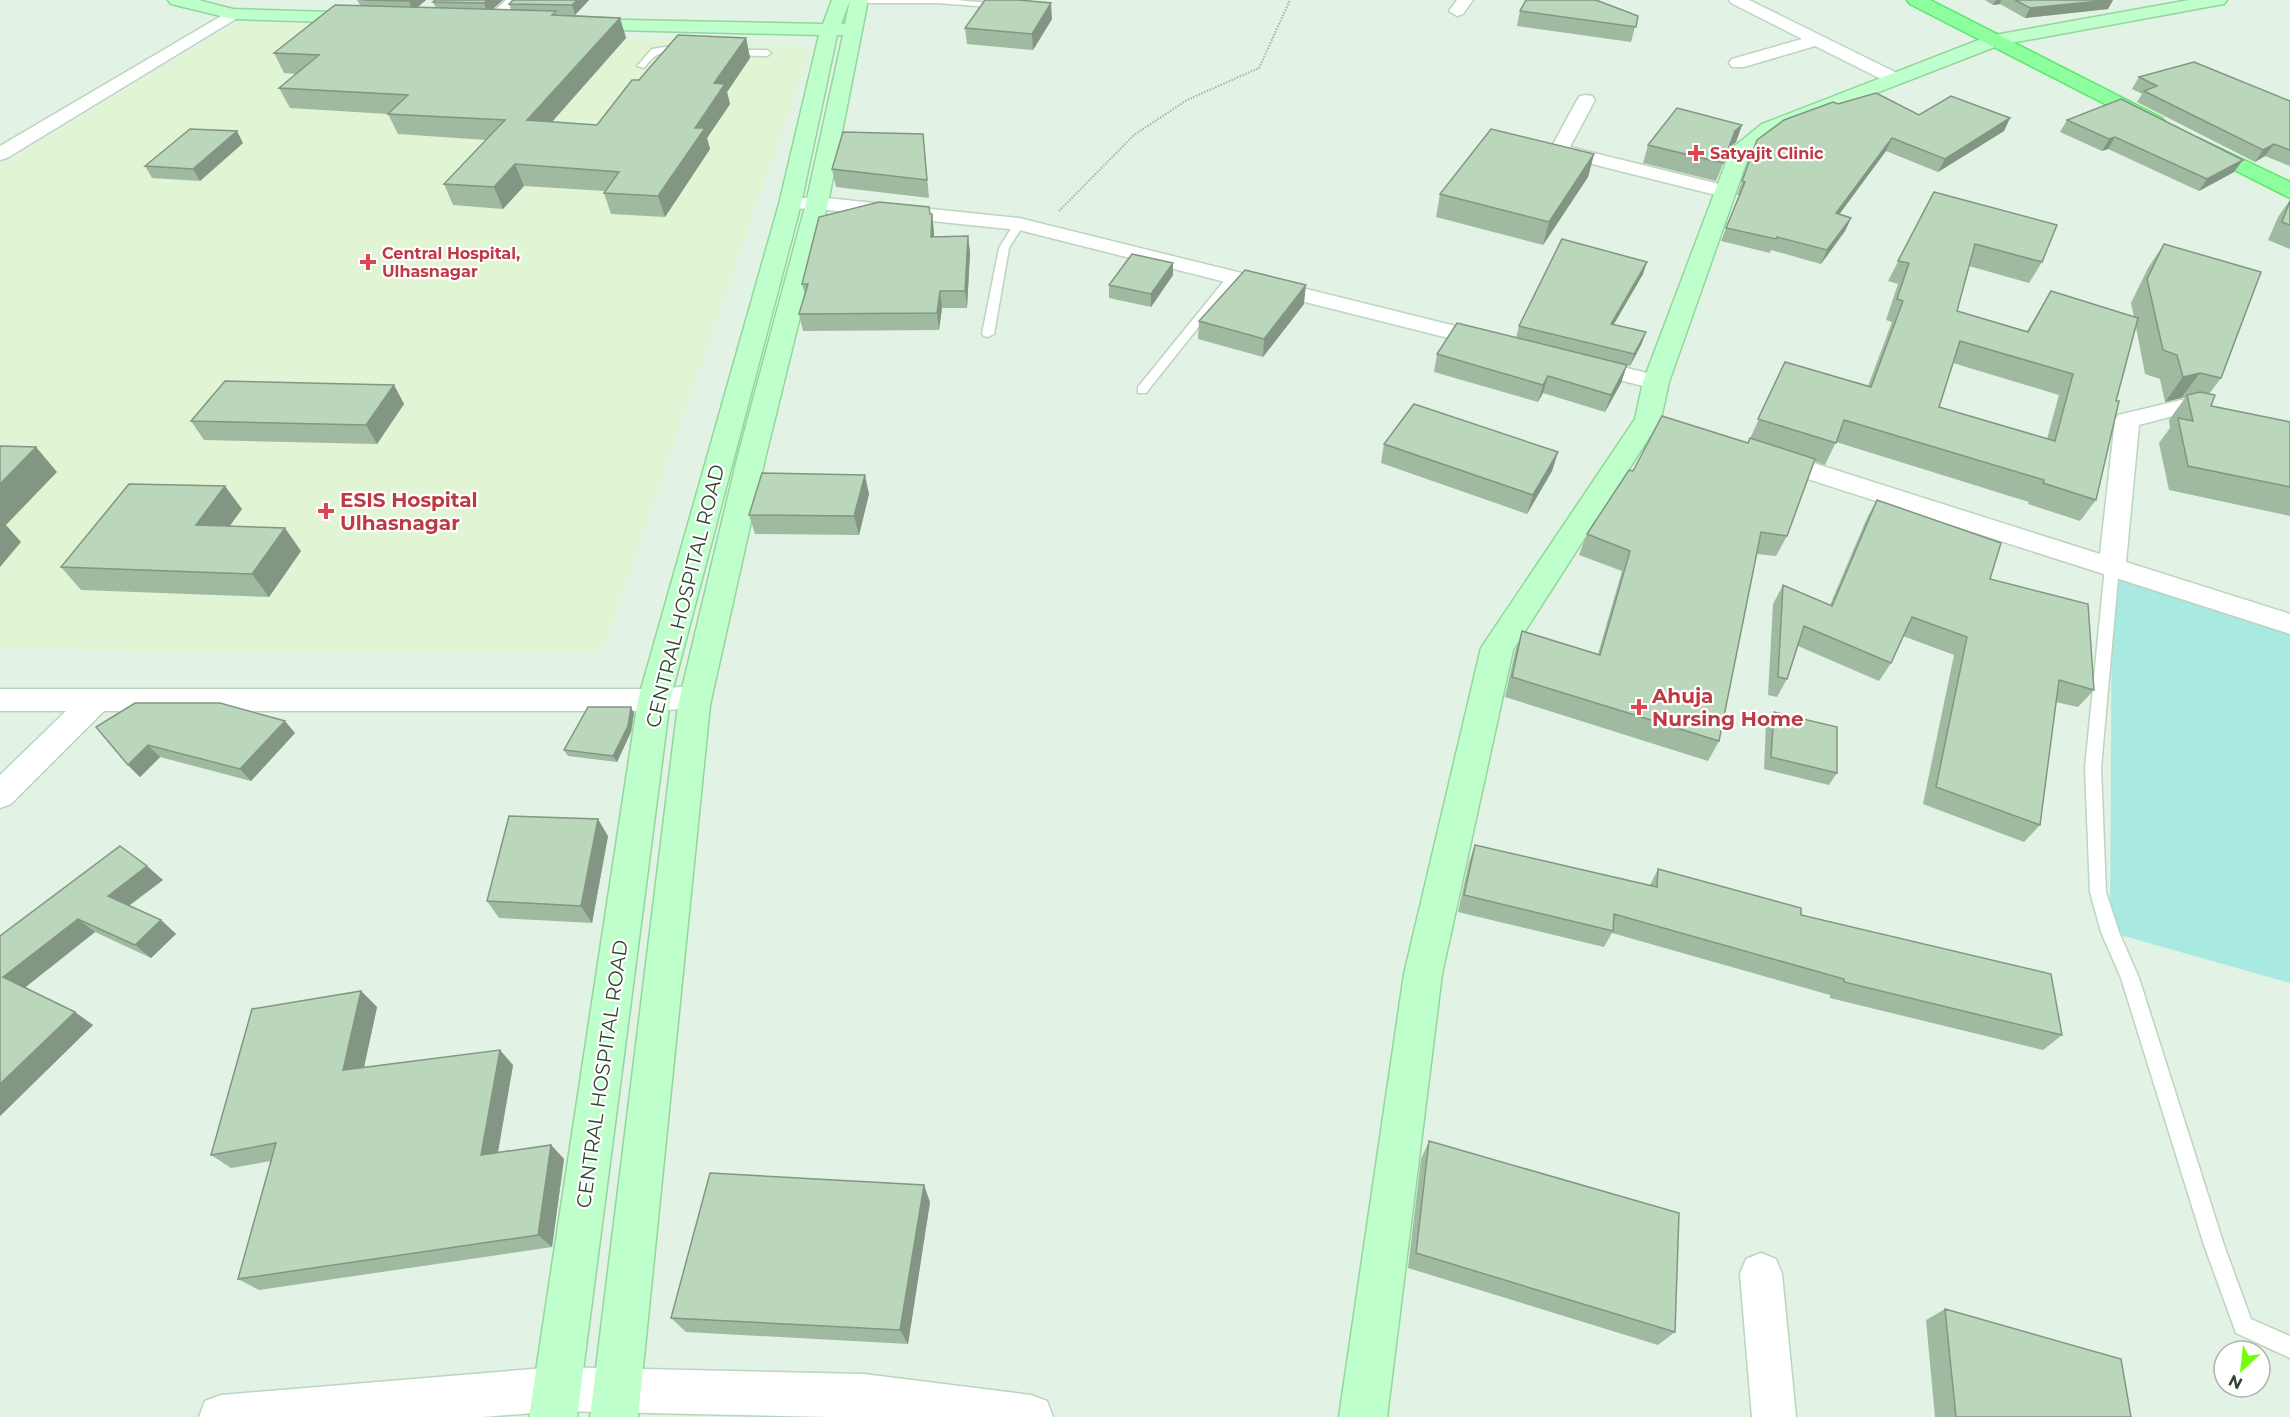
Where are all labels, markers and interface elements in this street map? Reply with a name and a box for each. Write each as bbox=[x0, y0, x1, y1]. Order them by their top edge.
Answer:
marker: Satyajit Clinic bbox=[1687, 144, 1705, 162]
place label: Satyajit Clinic bbox=[1710, 144, 1824, 163]
place label: Central Hospital, Ulhasnagar bbox=[382, 244, 520, 281]
marker: Central Hospital, Ulhasnagar bbox=[359, 253, 377, 271]
street label: CENTRAL HOSPITAL ROAD bbox=[641, 462, 729, 730]
place label: ESIS Hospital Ulhasnagar bbox=[340, 488, 478, 535]
marker: ESIS Hospital Ulhasnagar bbox=[317, 502, 335, 520]
place label: Ahuja Nursing Home bbox=[1651, 684, 1804, 731]
marker: Ahuja Nursing Home bbox=[1630, 698, 1648, 716]
street label: CENTRAL HOSPITAL ROAD bbox=[571, 938, 633, 1210]
north arrow bbox=[2212, 1339, 2272, 1399]
text: N bbox=[2225, 1371, 2245, 1393]

